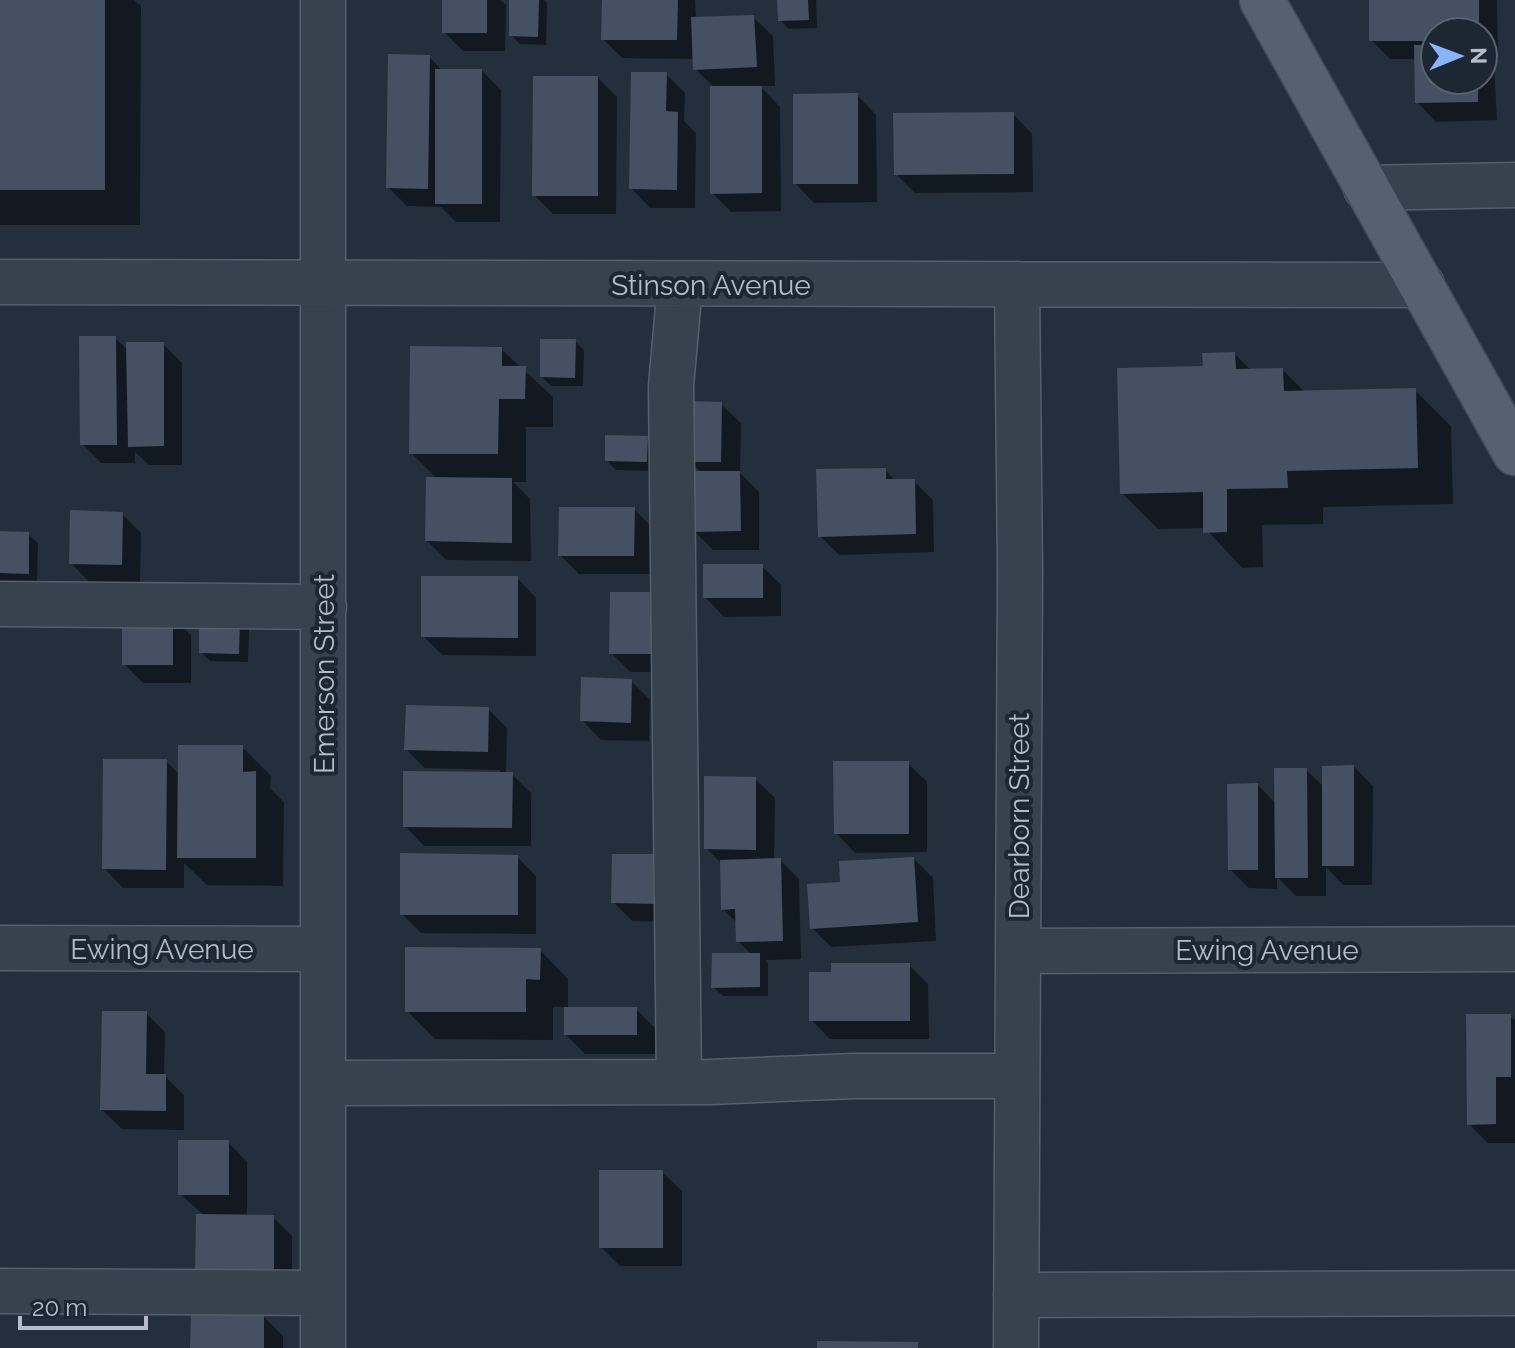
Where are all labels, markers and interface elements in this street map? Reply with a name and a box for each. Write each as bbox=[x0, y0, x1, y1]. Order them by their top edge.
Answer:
north arrow bbox=[1419, 16, 1499, 96]
text: N bbox=[1466, 47, 1492, 64]
street label: Stinson Avenue bbox=[611, 269, 811, 302]
street label: Emerson Street bbox=[308, 573, 341, 774]
street label: Dearborn Street bbox=[1003, 712, 1036, 919]
street label: Ewing Avenue bbox=[70, 933, 254, 966]
street label: Ewing Avenue bbox=[1175, 934, 1359, 967]
scale bar bbox=[20, 1280, 146, 1330]
text: 20 m bbox=[32, 1293, 87, 1322]

